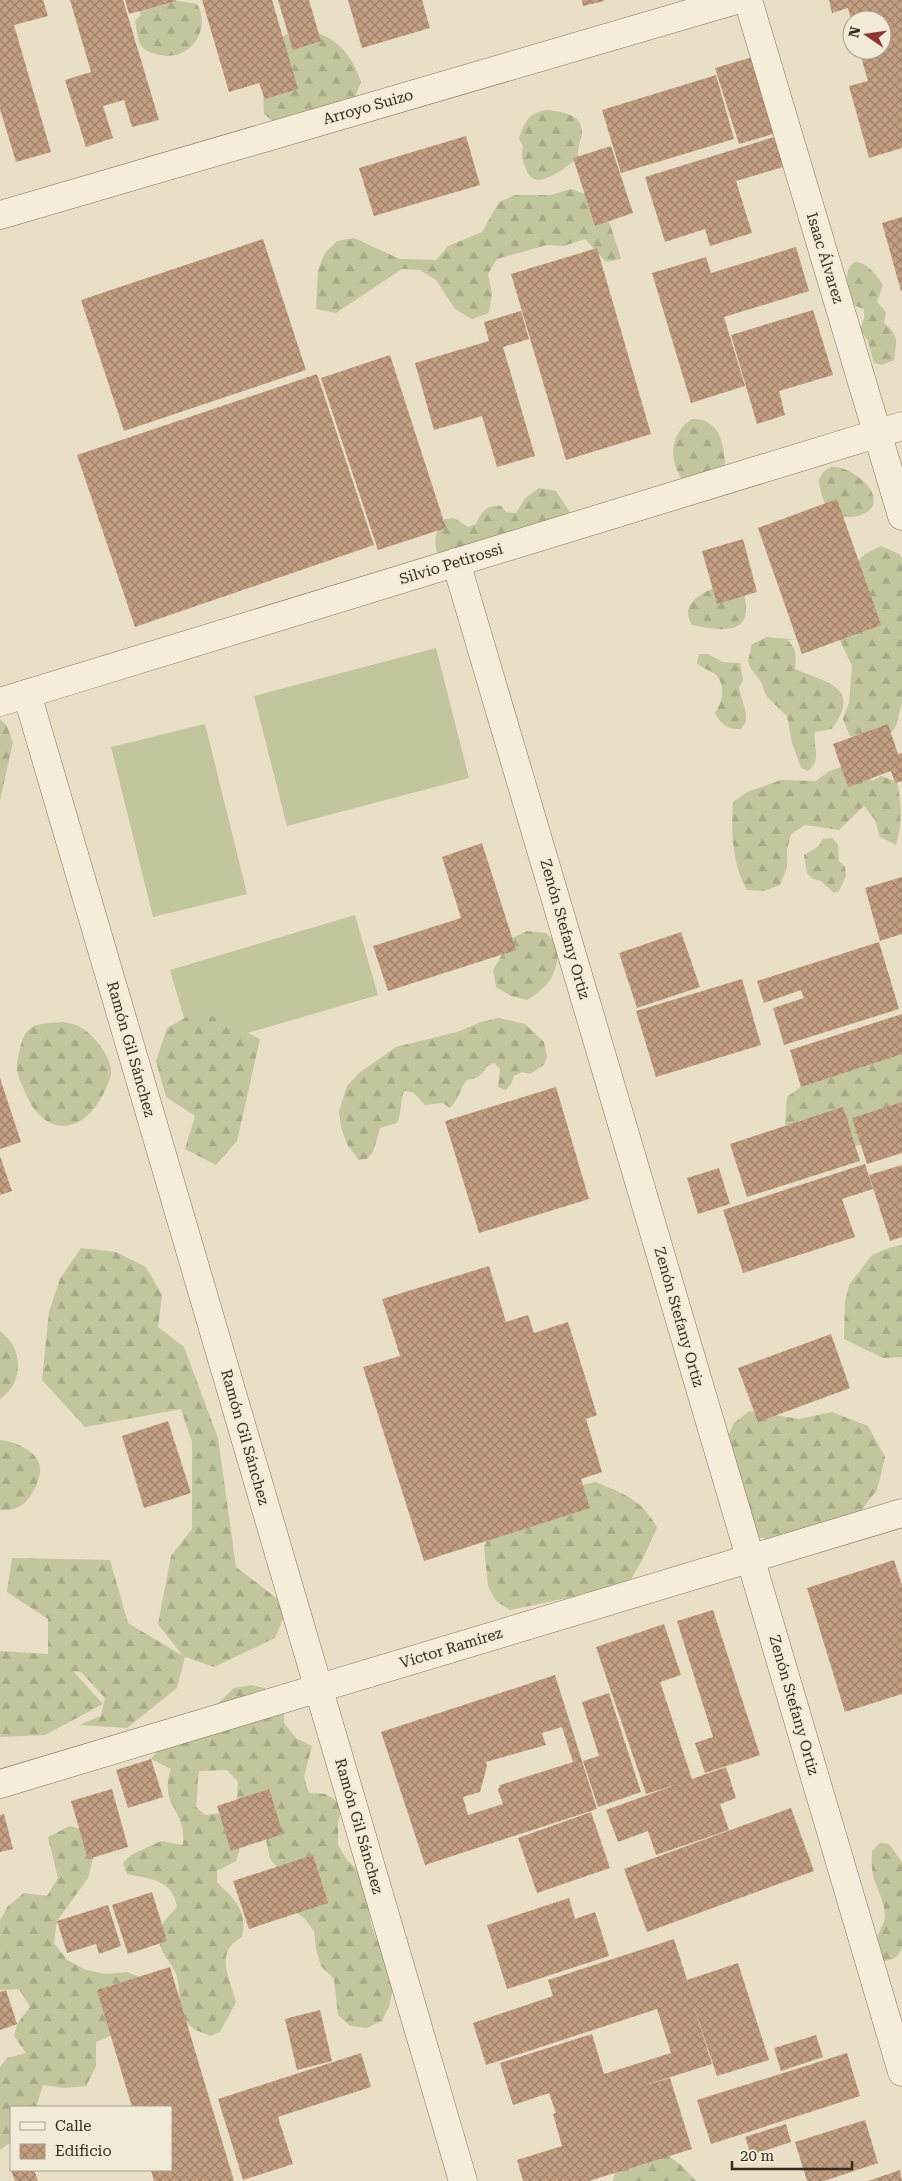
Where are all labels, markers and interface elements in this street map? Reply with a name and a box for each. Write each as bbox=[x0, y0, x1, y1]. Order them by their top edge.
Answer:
north arrow bbox=[842, 10, 892, 60]
text: N bbox=[845, 25, 863, 39]
street label: Arroyo Suizo bbox=[321, 86, 415, 128]
street label: Isaac Álvarez bbox=[803, 210, 847, 306]
street label: Silvio Petirossi bbox=[397, 540, 505, 588]
street label: Zenón Stefany Ortiz bbox=[536, 857, 594, 1001]
street label: Ramón Gil Sánchez bbox=[103, 979, 159, 1119]
street label: Zenón Stefany Ortiz bbox=[650, 1245, 708, 1389]
street label: Ramón Gil Sánchez bbox=[217, 1367, 273, 1507]
street label: Víctor Ramírez bbox=[398, 1624, 504, 1672]
street label: Zenón Stefany Ortiz bbox=[765, 1633, 823, 1777]
street label: Ramón Gil Sánchez bbox=[331, 1756, 387, 1896]
legend bbox=[10, 2106, 172, 2171]
text: Calle bbox=[55, 2117, 91, 2135]
scale bar bbox=[732, 2138, 852, 2170]
text: Edificio bbox=[55, 2142, 112, 2160]
text: 20 m bbox=[740, 2147, 775, 2165]

